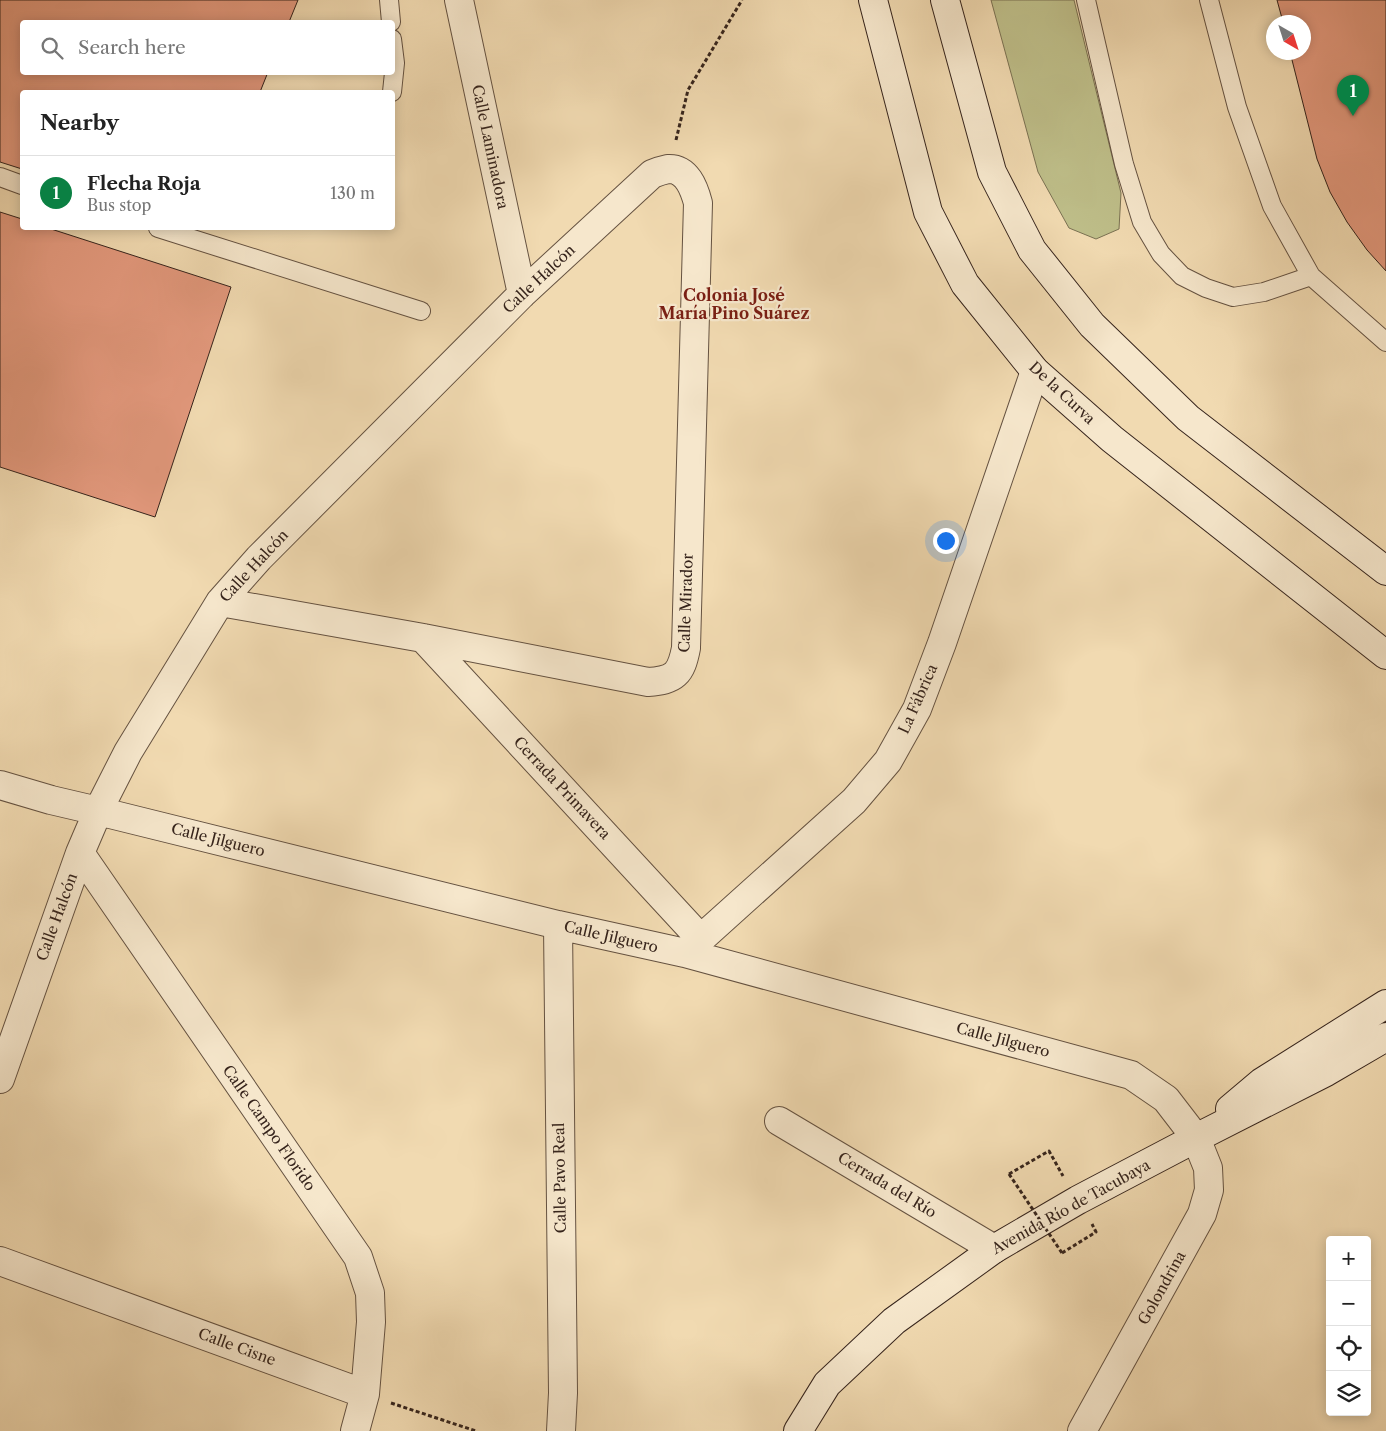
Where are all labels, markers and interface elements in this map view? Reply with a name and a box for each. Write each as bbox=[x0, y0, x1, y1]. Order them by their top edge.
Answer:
north arrow bbox=[1266, 15, 1311, 60]
search box bbox=[20, 20, 395, 75]
icon: search bbox=[38, 34, 66, 62]
text: Search here bbox=[78, 36, 186, 59]
pin: 1 bbox=[1337, 75, 1369, 116]
street label: Calle Laminadora bbox=[468, 83, 513, 211]
text: Nearby bbox=[40, 110, 119, 135]
text: Flecha Roja bbox=[87, 172, 201, 195]
text: 1 bbox=[52, 183, 60, 203]
text: 130 m bbox=[330, 183, 375, 203]
text: Bus stop bbox=[87, 195, 151, 215]
street label: Calle Halcón bbox=[498, 240, 579, 317]
district label: Colonia José María Pino Suárez bbox=[659, 285, 809, 323]
street label: De la Curva bbox=[1025, 357, 1099, 428]
street label: Calle Halcón bbox=[215, 525, 292, 606]
your location bbox=[933, 528, 959, 554]
street label: Calle Mirador bbox=[674, 552, 697, 653]
street label: La Fábrica bbox=[894, 661, 941, 737]
street label: Cerrada Primavera bbox=[510, 732, 615, 843]
street label: Calle Jilguero bbox=[169, 819, 267, 860]
street label: Calle Halcón bbox=[32, 870, 81, 963]
street label: Calle Jilguero bbox=[562, 916, 660, 957]
street label: Calle Jilguero bbox=[954, 1018, 1052, 1061]
street label: Calle Campo Florido bbox=[219, 1061, 320, 1194]
street label: Calle Pavo Real bbox=[549, 1122, 570, 1233]
street label: Cerrada del Río bbox=[834, 1148, 940, 1222]
street label: Avenida Río de Tacubaya bbox=[987, 1155, 1153, 1259]
map controls bbox=[1326, 1236, 1371, 1416]
button: + bbox=[1326, 1236, 1371, 1281]
street label: Golondrina bbox=[1133, 1247, 1190, 1328]
button: − bbox=[1326, 1281, 1371, 1326]
street label: Calle Cisne bbox=[196, 1324, 279, 1369]
button: locate bbox=[1326, 1326, 1371, 1371]
button: layers bbox=[1326, 1371, 1371, 1416]

